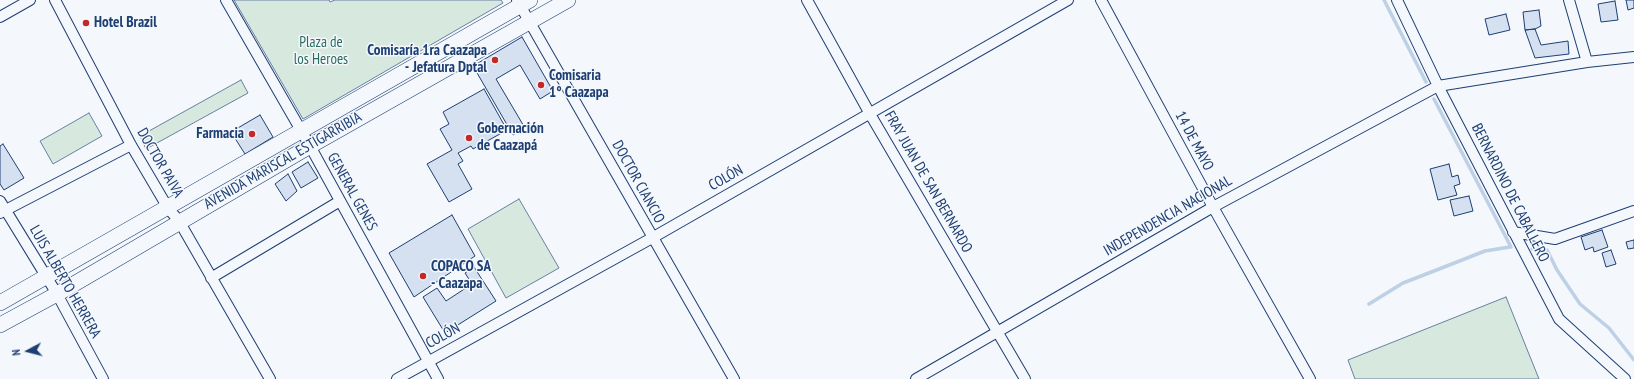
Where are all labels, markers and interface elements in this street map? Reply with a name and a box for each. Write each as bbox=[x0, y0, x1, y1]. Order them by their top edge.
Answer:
place label: Hotel Brazil bbox=[94, 14, 157, 32]
marker: Hotel Brazil bbox=[81, 18, 91, 28]
park label: Plaza de los Heroes bbox=[294, 34, 348, 69]
place label: Comisaría 1ra Caazapa - Jefatura Dptal bbox=[367, 42, 487, 77]
marker: Comisaría 1ra Caazapa - Jefatura Dptal bbox=[490, 55, 500, 65]
place label: Comisaria 1° Caazapa bbox=[549, 67, 609, 102]
marker: Comisaria 1° Caazapa bbox=[536, 80, 546, 90]
street label: AVENIDA MARISCAL ESTIGARRIBIA bbox=[201, 108, 365, 214]
street label: FRAY JUAN DE SAN BERNARDO bbox=[880, 108, 976, 256]
street label: 14 DE MAYO bbox=[1171, 108, 1217, 174]
place label: Gobernación de Caazapá bbox=[477, 120, 544, 155]
street label: BERNARDINO DE CABALLERO bbox=[1467, 121, 1553, 265]
street label: DOCTOR PAIVA bbox=[133, 125, 187, 201]
place label: Farmacia bbox=[196, 125, 244, 143]
marker: Farmacia bbox=[247, 129, 257, 139]
marker: Gobernación de Caazapá bbox=[464, 133, 474, 143]
street label: DOCTOR CIANCIO bbox=[608, 138, 668, 226]
street label: GENERAL GENES bbox=[323, 150, 381, 234]
street label: COLÓN bbox=[706, 161, 746, 195]
street label: INDEPENDENCIA NACIONAL bbox=[1101, 172, 1235, 260]
street label: LUIS ALBERTO HERRERA bbox=[25, 222, 105, 342]
place label: COPACO SA - Caazapa bbox=[431, 258, 491, 293]
marker: COPACO SA - Caazapa bbox=[418, 271, 428, 281]
street label: COLÓN bbox=[423, 319, 463, 353]
north arrow bbox=[8, 331, 48, 371]
text: N bbox=[9, 349, 23, 356]

